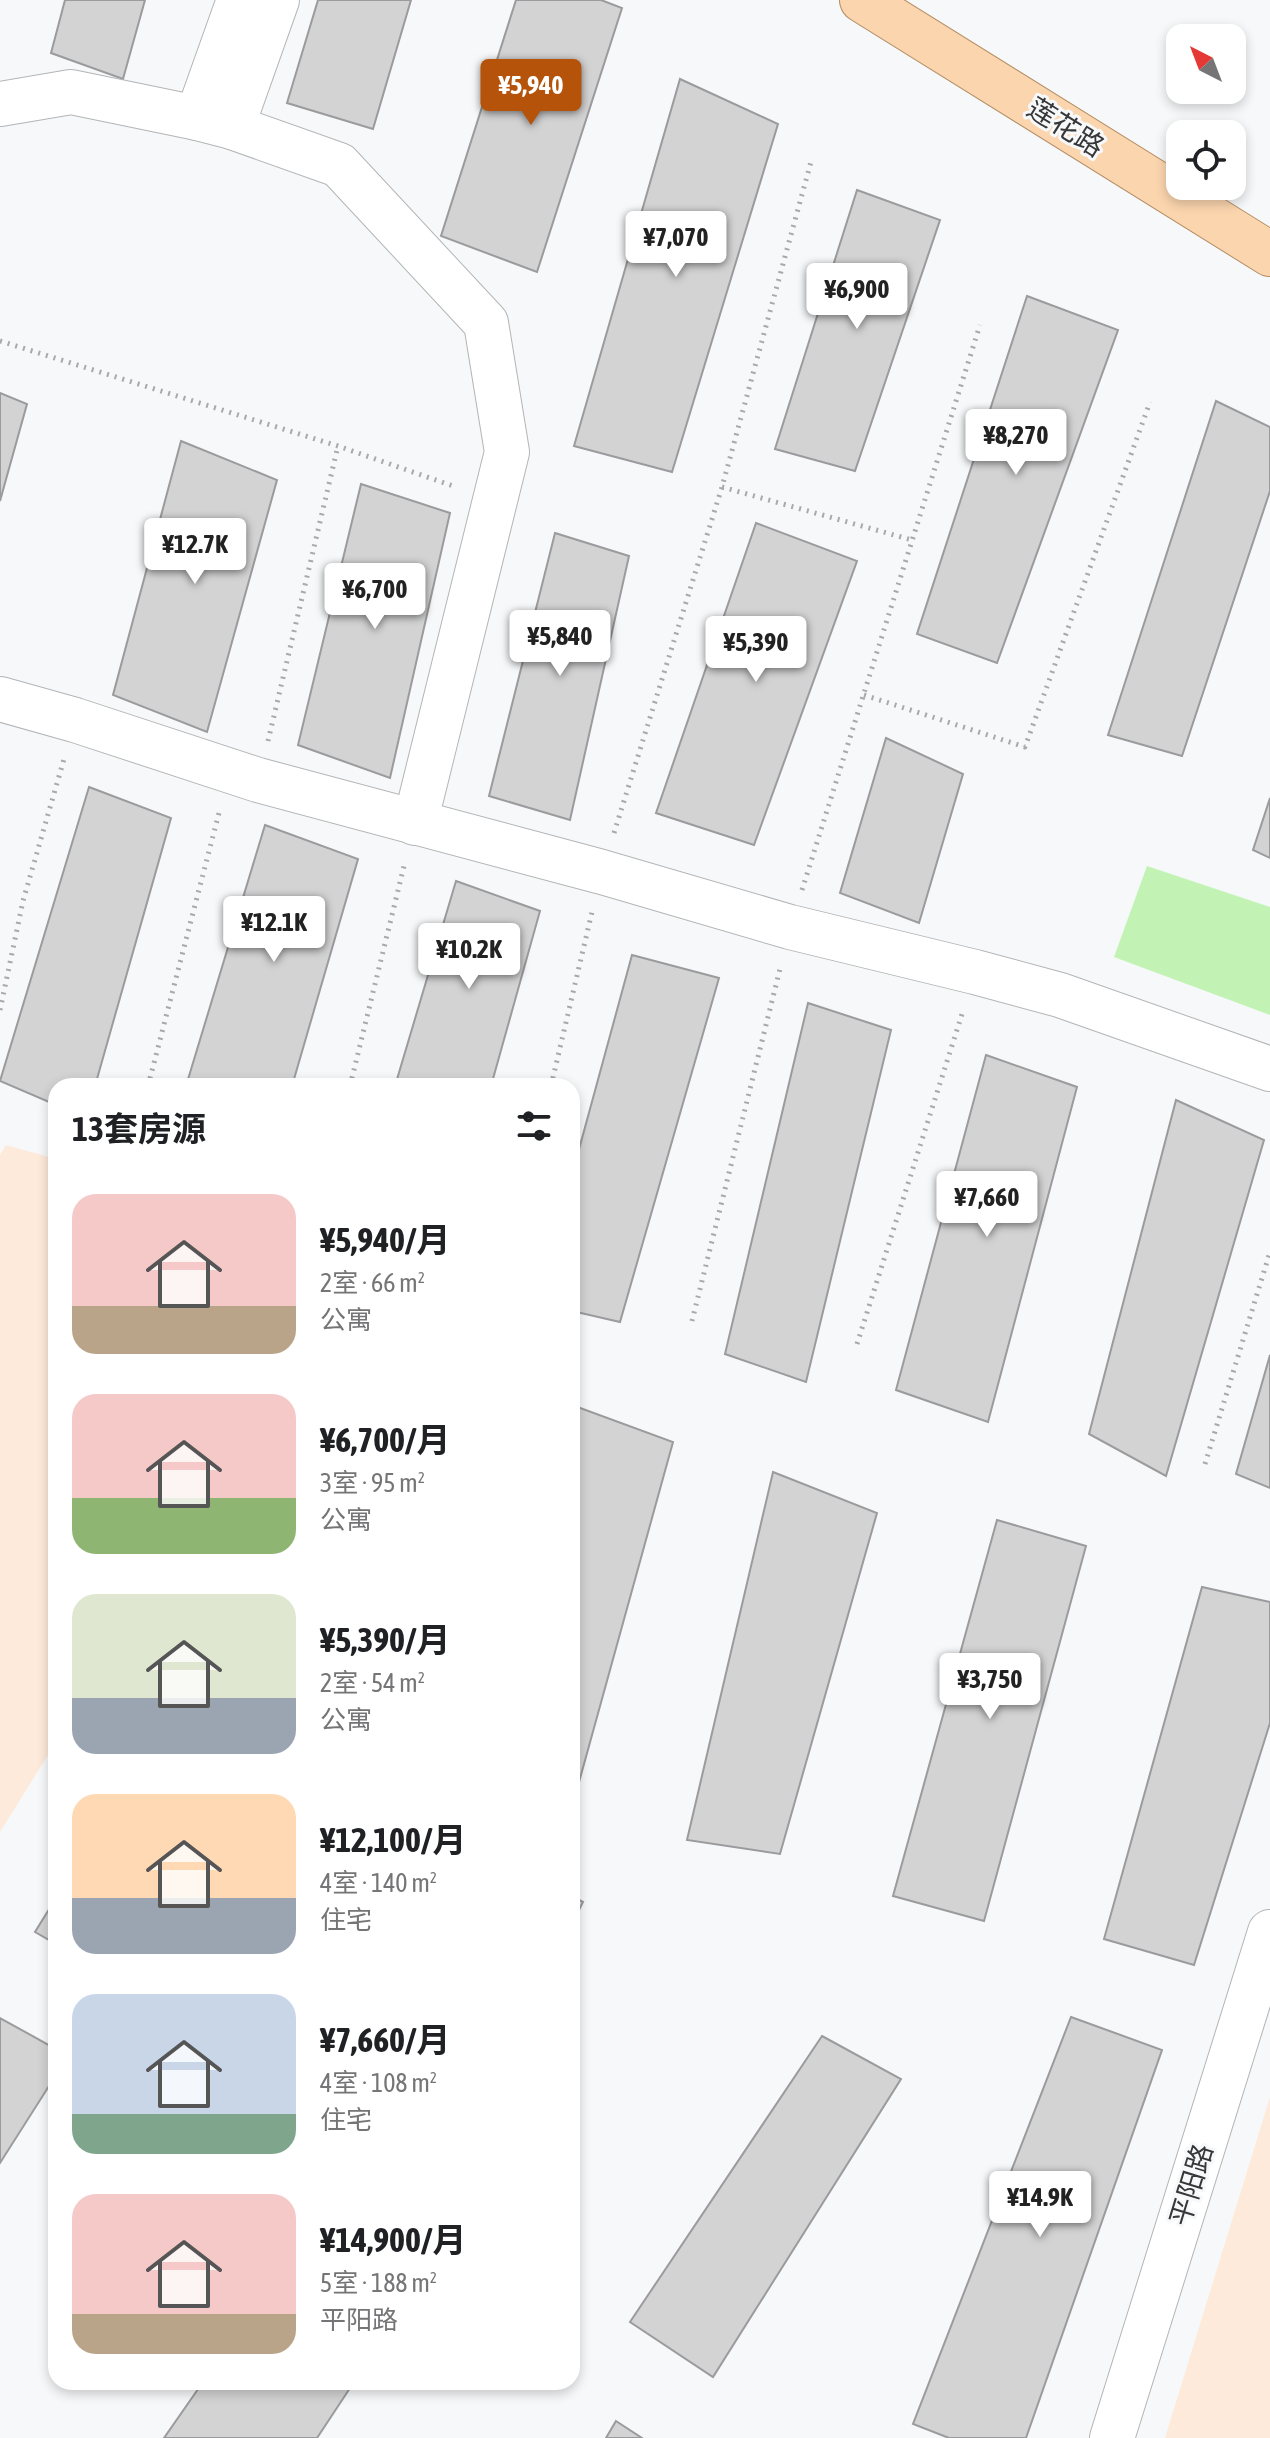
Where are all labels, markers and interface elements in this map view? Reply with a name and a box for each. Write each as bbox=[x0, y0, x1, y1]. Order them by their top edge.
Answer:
north arrow bbox=[1166, 24, 1246, 104]
map controls bbox=[1166, 24, 1246, 200]
pin: ¥5,940 bbox=[466, 59, 596, 127]
text: ¥5,940 bbox=[498, 70, 564, 100]
street label: 莲花路 bbox=[1022, 91, 1110, 163]
button: locate bbox=[1166, 120, 1246, 200]
pin: ¥7,070 bbox=[611, 211, 741, 279]
text: ¥7,070 bbox=[643, 222, 709, 252]
pin: ¥6,900 bbox=[792, 263, 922, 331]
text: ¥6,900 bbox=[824, 274, 890, 304]
pin: ¥8,270 bbox=[951, 409, 1081, 477]
text: ¥8,270 bbox=[983, 420, 1049, 450]
pin: ¥12.7K bbox=[130, 518, 260, 586]
text: ¥12.7K bbox=[162, 529, 228, 559]
pin: ¥6,700 bbox=[310, 563, 440, 631]
text: ¥6,700 bbox=[342, 574, 408, 604]
pin: ¥5,840 bbox=[495, 610, 625, 678]
pin: ¥5,390 bbox=[691, 616, 821, 684]
text: ¥5,840 bbox=[527, 621, 593, 651]
text: ¥5,390 bbox=[723, 627, 789, 657]
pin: ¥12.1K bbox=[209, 896, 339, 964]
text: ¥12.1K bbox=[241, 907, 307, 937]
pin: ¥10.2K bbox=[404, 923, 534, 991]
text: ¥10.2K bbox=[436, 934, 502, 964]
icon: filters bbox=[512, 1104, 556, 1148]
text: 13套房源 bbox=[72, 1109, 206, 1148]
pin: ¥7,660 bbox=[922, 1171, 1052, 1239]
text: ¥7,660 bbox=[954, 1182, 1020, 1212]
text: ¥5,940/月 bbox=[320, 1220, 451, 1259]
icon: home bbox=[136, 1226, 232, 1322]
text: 2室 · 66 m² bbox=[320, 1268, 425, 1298]
text: 公寓 bbox=[320, 1305, 372, 1335]
text: ¥6,700/月 bbox=[320, 1420, 451, 1459]
icon: home bbox=[136, 1426, 232, 1522]
text: 3室 · 95 m² bbox=[320, 1468, 425, 1498]
text: 公寓 bbox=[320, 1505, 372, 1535]
text: ¥5,390/月 bbox=[320, 1620, 451, 1659]
icon: home bbox=[136, 1626, 232, 1722]
pin: ¥3,750 bbox=[925, 1653, 1055, 1721]
text: ¥3,750 bbox=[957, 1664, 1023, 1694]
text: 2室 · 54 m² bbox=[320, 1668, 425, 1698]
text: 公寓 bbox=[320, 1705, 372, 1735]
text: ¥12,100/月 bbox=[320, 1820, 467, 1859]
icon: home bbox=[136, 1826, 232, 1922]
text: 4室 · 140 m² bbox=[320, 1868, 437, 1898]
text: 住宅 bbox=[320, 1905, 372, 1935]
text: ¥7,660/月 bbox=[320, 2020, 451, 2059]
icon: home bbox=[136, 2026, 232, 2122]
text: 4室 · 108 m² bbox=[320, 2068, 437, 2098]
text: 住宅 bbox=[320, 2105, 372, 2135]
street label: 平阳路 bbox=[1163, 2140, 1219, 2230]
pin: ¥14.9K bbox=[975, 2171, 1105, 2239]
text: ¥14.9K bbox=[1007, 2182, 1073, 2212]
text: ¥14,900/月 bbox=[320, 2220, 467, 2259]
icon: home bbox=[136, 2226, 232, 2322]
text: 5室 · 188 m² bbox=[320, 2268, 437, 2298]
text: 平阳路 bbox=[320, 2305, 398, 2335]

